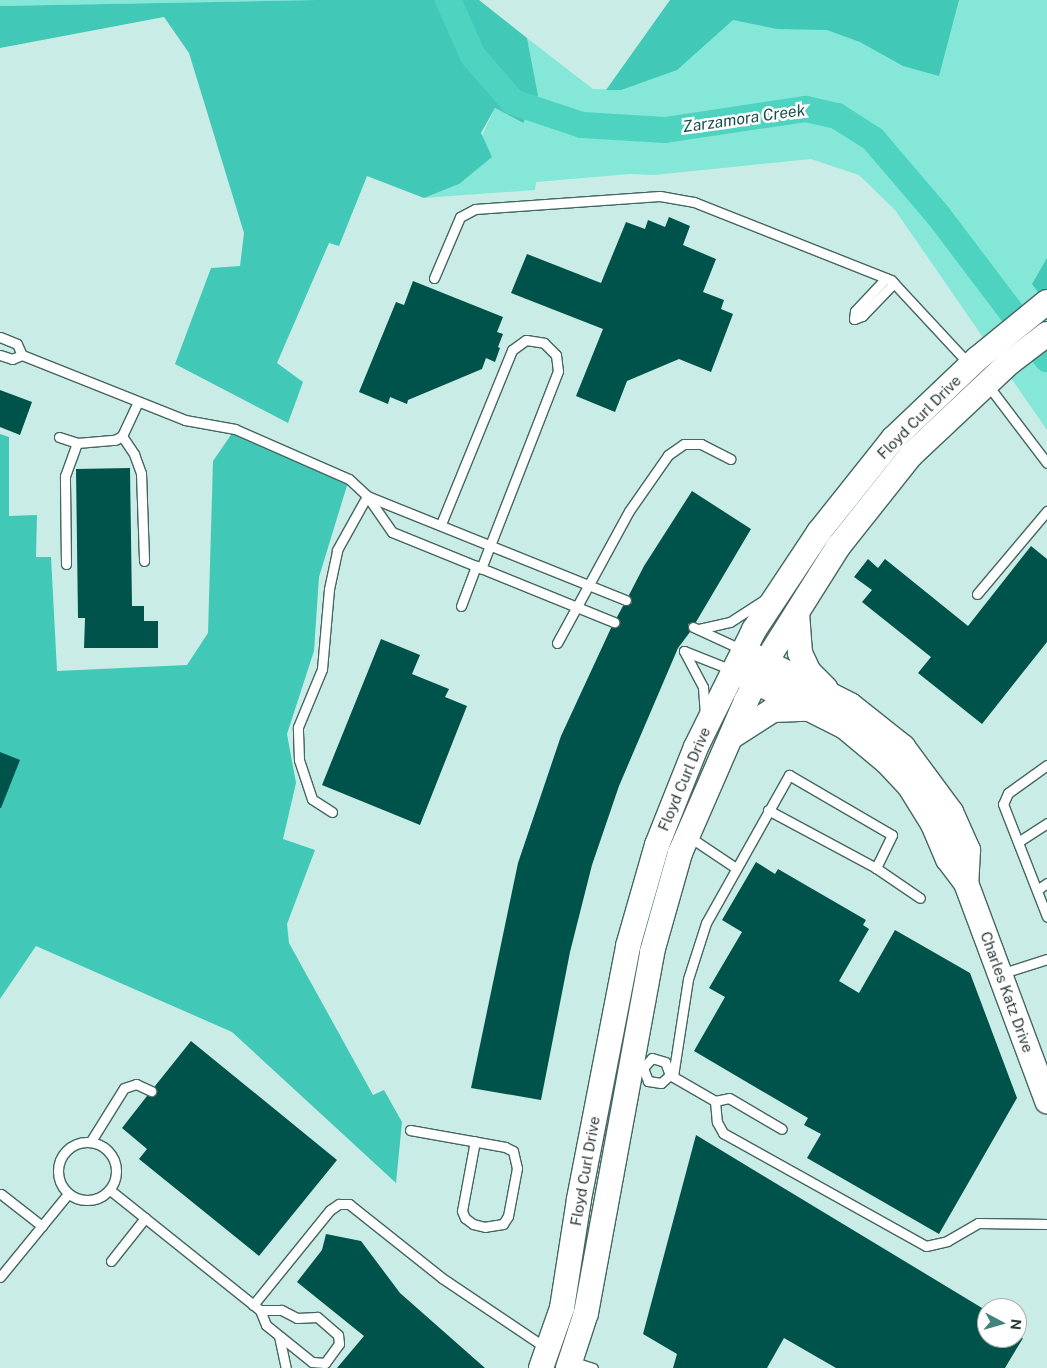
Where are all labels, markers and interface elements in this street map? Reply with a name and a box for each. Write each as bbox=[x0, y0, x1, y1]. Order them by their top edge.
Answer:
water label: Zarzamora Creek bbox=[682, 101, 806, 137]
street label: Floyd Curl Drive bbox=[873, 371, 965, 463]
street label: Floyd Curl Drive bbox=[654, 724, 714, 834]
street label: Charles Katz Drive bbox=[977, 929, 1037, 1055]
street label: Floyd Curl Drive bbox=[566, 1115, 604, 1227]
north arrow bbox=[977, 1298, 1027, 1348]
text: N bbox=[1007, 1318, 1024, 1331]

